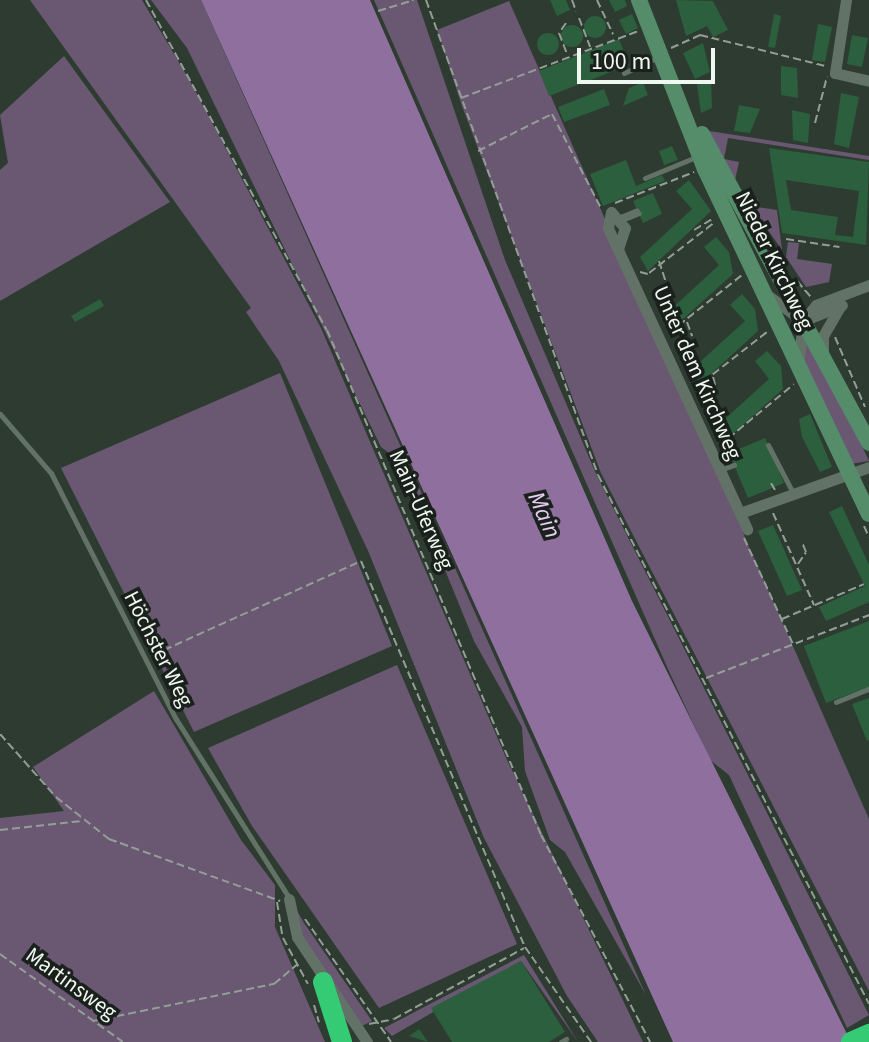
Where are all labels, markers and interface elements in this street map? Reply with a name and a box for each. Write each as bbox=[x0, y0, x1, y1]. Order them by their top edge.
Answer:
scale bar bbox=[581, 32, 719, 82]
text: 100 m bbox=[591, 44, 651, 79]
street label: Nieder Kirchweg bbox=[729, 187, 819, 335]
street label: Unter dem Kirchweg bbox=[647, 282, 747, 464]
street label: Main-Uferweg bbox=[383, 446, 459, 574]
water label: Main bbox=[521, 487, 567, 543]
street label: Höchster Weg bbox=[118, 587, 198, 711]
street label: Martinsweg bbox=[20, 942, 122, 1026]

